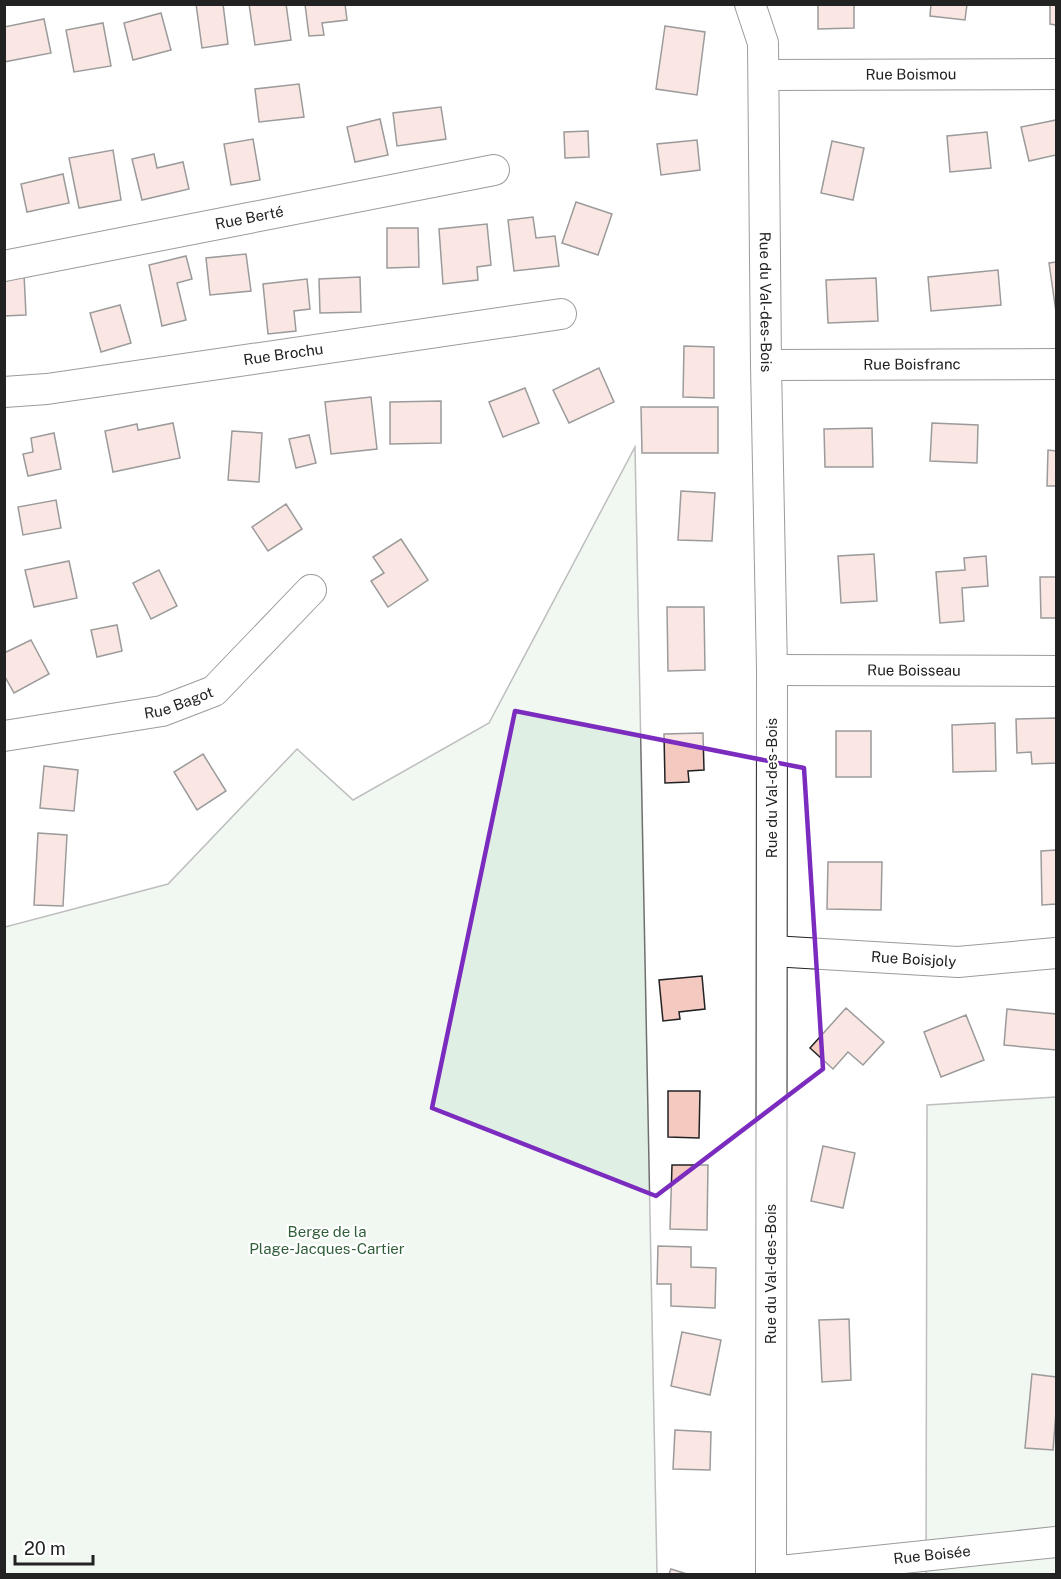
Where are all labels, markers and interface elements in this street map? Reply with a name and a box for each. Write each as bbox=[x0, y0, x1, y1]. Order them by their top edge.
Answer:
street label: Rue Boismou bbox=[866, 65, 956, 83]
street label: Rue Berté bbox=[214, 202, 285, 232]
street label: Rue du Val-des-Bois bbox=[757, 232, 775, 372]
street label: Rue Brochu bbox=[242, 340, 324, 368]
street label: Rue Boisfranc bbox=[863, 355, 961, 373]
street label: Rue Boisseau bbox=[867, 661, 961, 679]
street label: Rue Bagot bbox=[143, 683, 216, 722]
street label: Rue du Val-des-Bois bbox=[763, 718, 780, 858]
street label: Rue Boisjoly bbox=[871, 948, 957, 970]
street label: Rue du Val-des-Bois bbox=[762, 1204, 779, 1344]
park label: Berge de la Plage-Jacques-Cartier bbox=[249, 1223, 405, 1257]
scale bar bbox=[15, 1528, 93, 1566]
text: 20 m bbox=[24, 1538, 66, 1559]
street label: Rue Boisée bbox=[893, 1542, 972, 1567]

